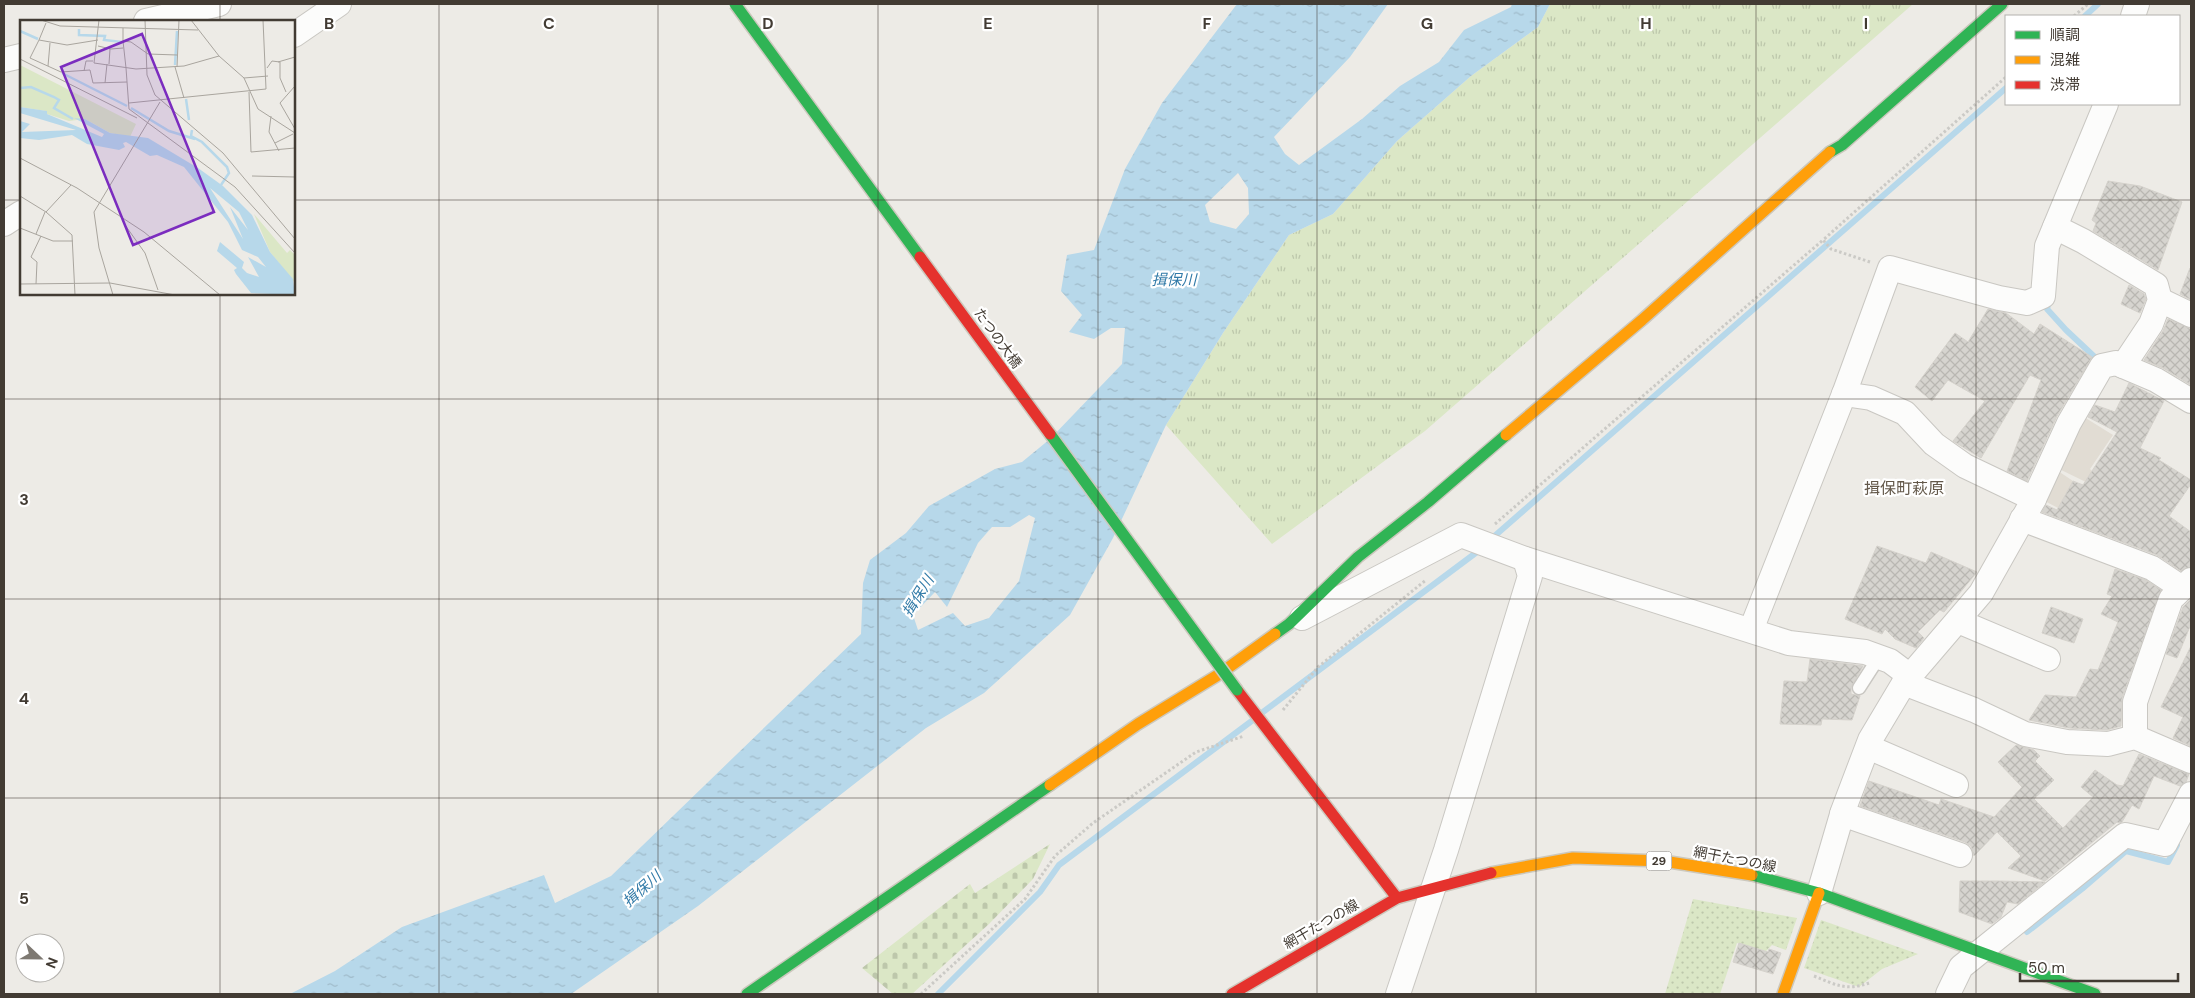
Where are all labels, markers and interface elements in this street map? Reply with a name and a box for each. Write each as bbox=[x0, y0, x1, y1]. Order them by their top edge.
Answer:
text: B bbox=[324, 13, 334, 34]
text: C bbox=[543, 13, 555, 34]
text: D bbox=[762, 13, 774, 34]
text: E bbox=[983, 13, 993, 34]
text: F bbox=[1203, 13, 1212, 34]
text: G bbox=[1421, 13, 1433, 34]
text: H bbox=[1640, 13, 1652, 34]
text: I bbox=[1864, 13, 1868, 34]
legend bbox=[2005, 15, 2180, 105]
inset map bbox=[20, 20, 295, 295]
text: 順調 bbox=[2050, 25, 2080, 45]
text: 混雑 bbox=[2050, 50, 2080, 70]
text: 渋滞 bbox=[2050, 75, 2080, 95]
water label: 揖保川 bbox=[1151, 270, 1198, 290]
street label: たつの大橋 bbox=[970, 304, 1026, 372]
district label: 揖保町萩原 bbox=[1864, 478, 1944, 499]
text: 3 bbox=[19, 489, 29, 510]
water label: 揖保川 bbox=[898, 570, 939, 620]
text: 4 bbox=[19, 688, 29, 709]
street label: 網干たつの線 bbox=[1692, 842, 1778, 876]
road number: 29 bbox=[1646, 851, 1672, 870]
water label: 揖保川 bbox=[619, 865, 667, 911]
text: 5 bbox=[19, 888, 29, 909]
street label: 網干たつの線 bbox=[1280, 895, 1362, 953]
north arrow bbox=[15, 933, 65, 983]
scale bar bbox=[2020, 950, 2178, 982]
text: N bbox=[42, 955, 62, 971]
text: 50 m bbox=[2028, 958, 2065, 978]

